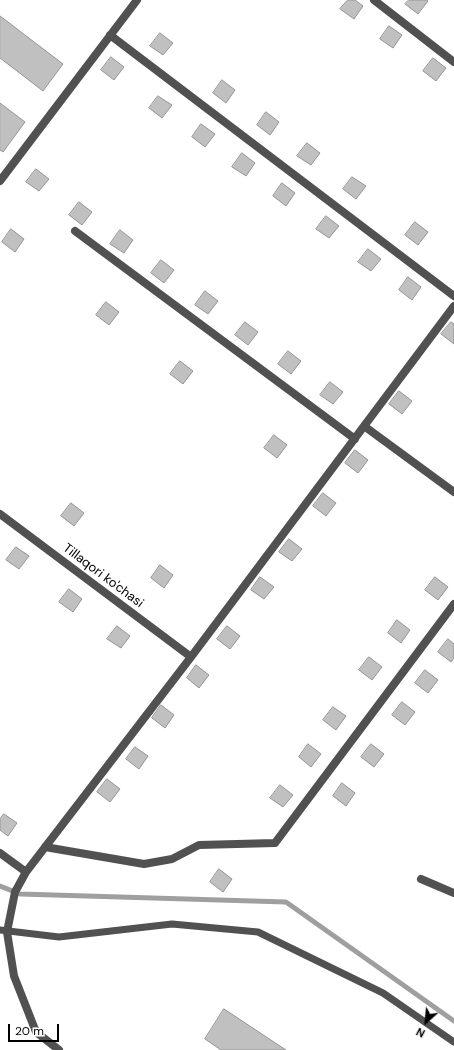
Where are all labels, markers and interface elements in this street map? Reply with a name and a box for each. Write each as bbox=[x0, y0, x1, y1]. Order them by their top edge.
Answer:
street label: Tillaqori ko'chasi bbox=[60, 541, 146, 611]
north arrow bbox=[406, 1002, 446, 1042]
scale bar bbox=[10, 1016, 61, 1042]
text: 20 m bbox=[15, 1023, 44, 1039]
text: N bbox=[414, 1025, 427, 1041]

